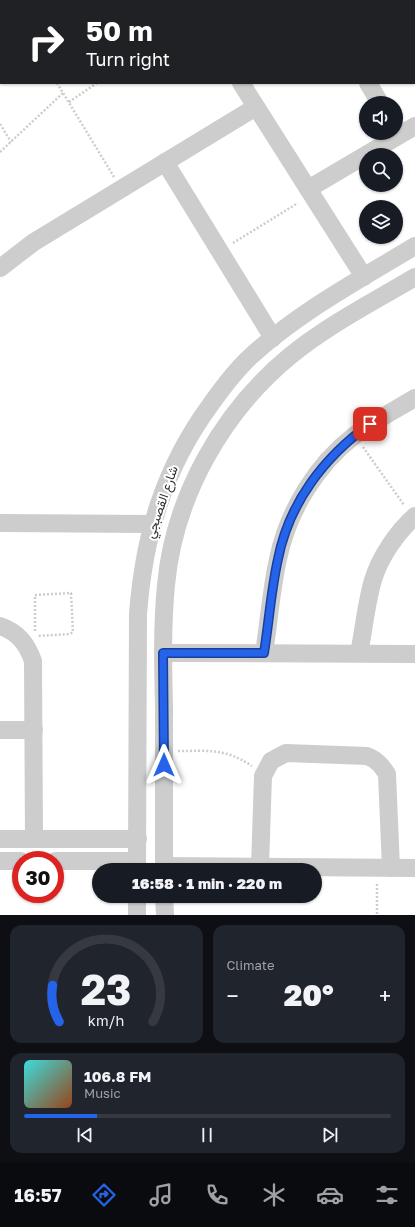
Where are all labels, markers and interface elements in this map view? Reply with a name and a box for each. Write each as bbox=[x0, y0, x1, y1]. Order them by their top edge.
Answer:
text: 50 m bbox=[86, 14, 153, 47]
icon: right bbox=[20, 16, 72, 68]
text: Turn right bbox=[86, 48, 170, 70]
map controls bbox=[359, 96, 403, 244]
button: sound bbox=[359, 96, 403, 140]
button: search bbox=[359, 148, 403, 192]
button: layers bbox=[359, 200, 403, 244]
pin bbox=[353, 407, 387, 441]
icon: arrive bbox=[359, 413, 381, 435]
street label: شارع القصبجي bbox=[141, 464, 184, 541]
position arrow bbox=[143, 744, 185, 786]
speed limit sign: 30 bbox=[12, 851, 64, 903]
text: 16:58 · 1 min · 220 m bbox=[132, 874, 282, 892]
text: Climate bbox=[227, 957, 274, 973]
text: 23 bbox=[81, 964, 132, 1014]
text: 20° bbox=[284, 977, 334, 1013]
text: − bbox=[227, 982, 239, 1009]
text: + bbox=[379, 982, 391, 1009]
text: km/h bbox=[88, 1012, 124, 1029]
text: 106.8 FM bbox=[84, 1067, 151, 1085]
text: Music bbox=[84, 1085, 121, 1101]
icon: previous bbox=[74, 1124, 96, 1146]
icon: pause bbox=[196, 1124, 218, 1146]
icon: next bbox=[319, 1124, 341, 1146]
icon: directions bbox=[90, 1181, 118, 1209]
icon: music bbox=[147, 1181, 175, 1209]
icon: phone bbox=[203, 1181, 231, 1209]
icon: climate bbox=[260, 1181, 288, 1209]
icon: car bbox=[316, 1181, 344, 1209]
icon: filters bbox=[373, 1181, 401, 1209]
text: 16:57 bbox=[14, 1184, 62, 1206]

